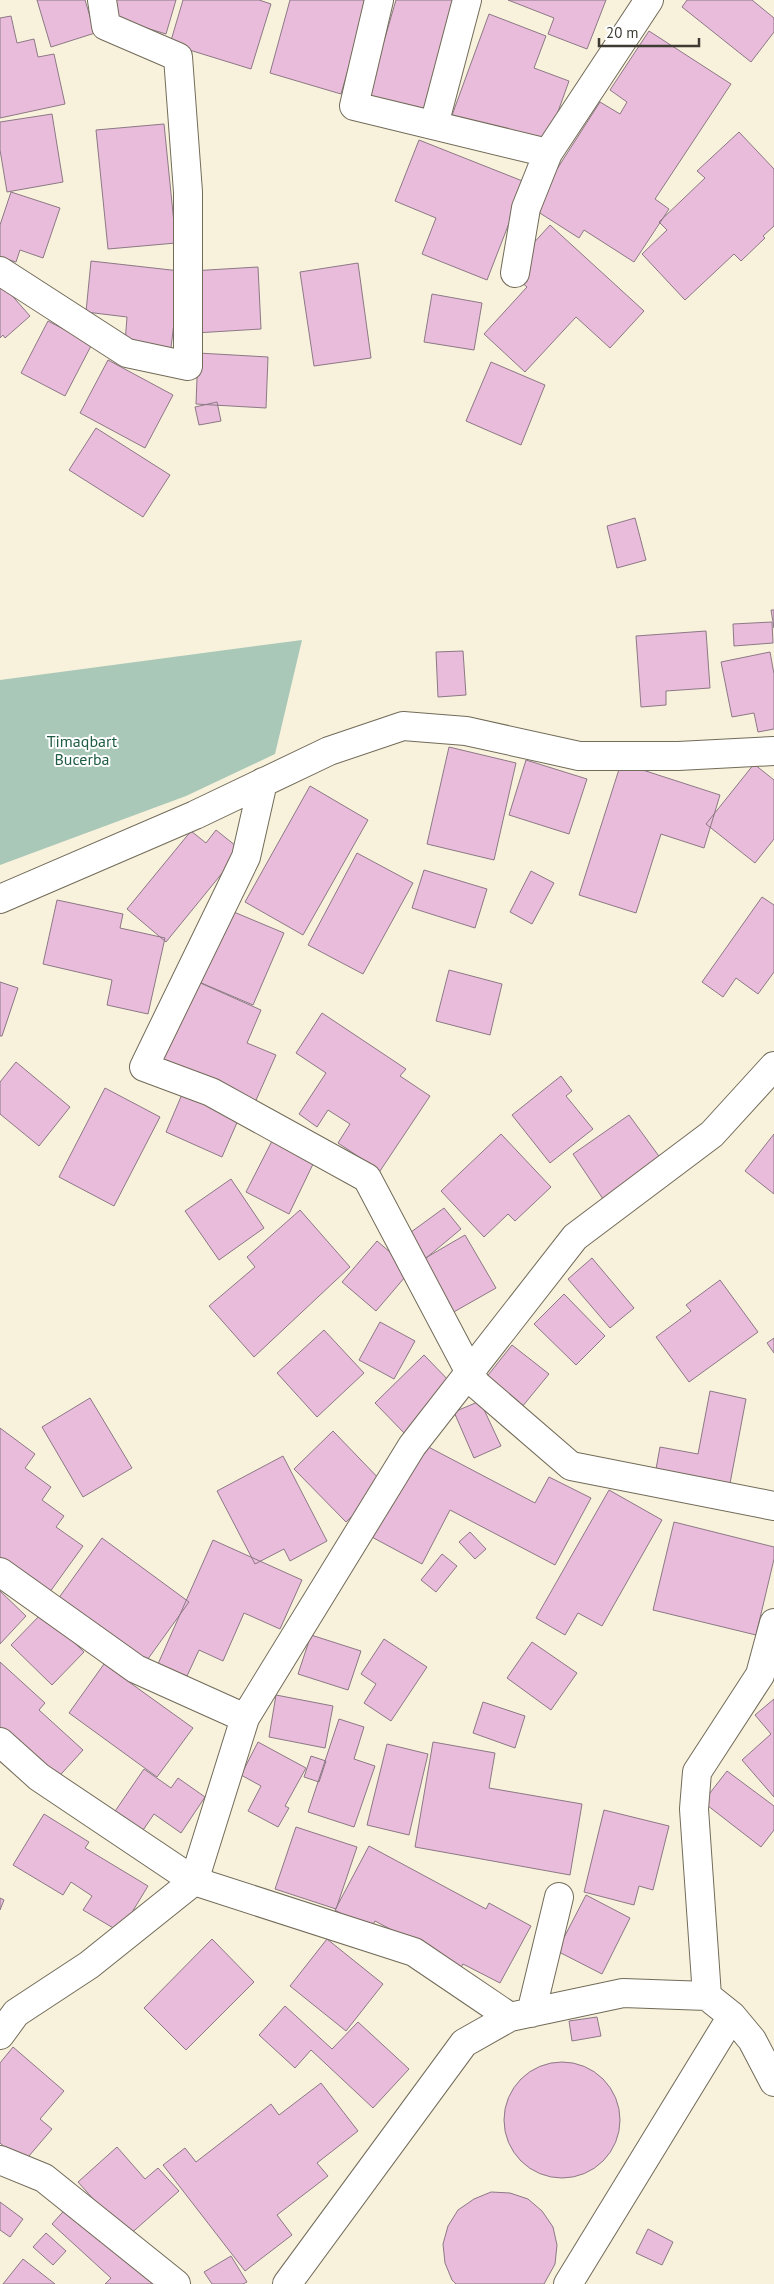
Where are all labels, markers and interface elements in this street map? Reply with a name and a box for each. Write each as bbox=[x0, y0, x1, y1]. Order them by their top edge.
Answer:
scale bar bbox=[599, 15, 699, 47]
text: 20 m bbox=[606, 23, 639, 42]
park label: Timaqbart Bucerba bbox=[47, 731, 118, 769]

